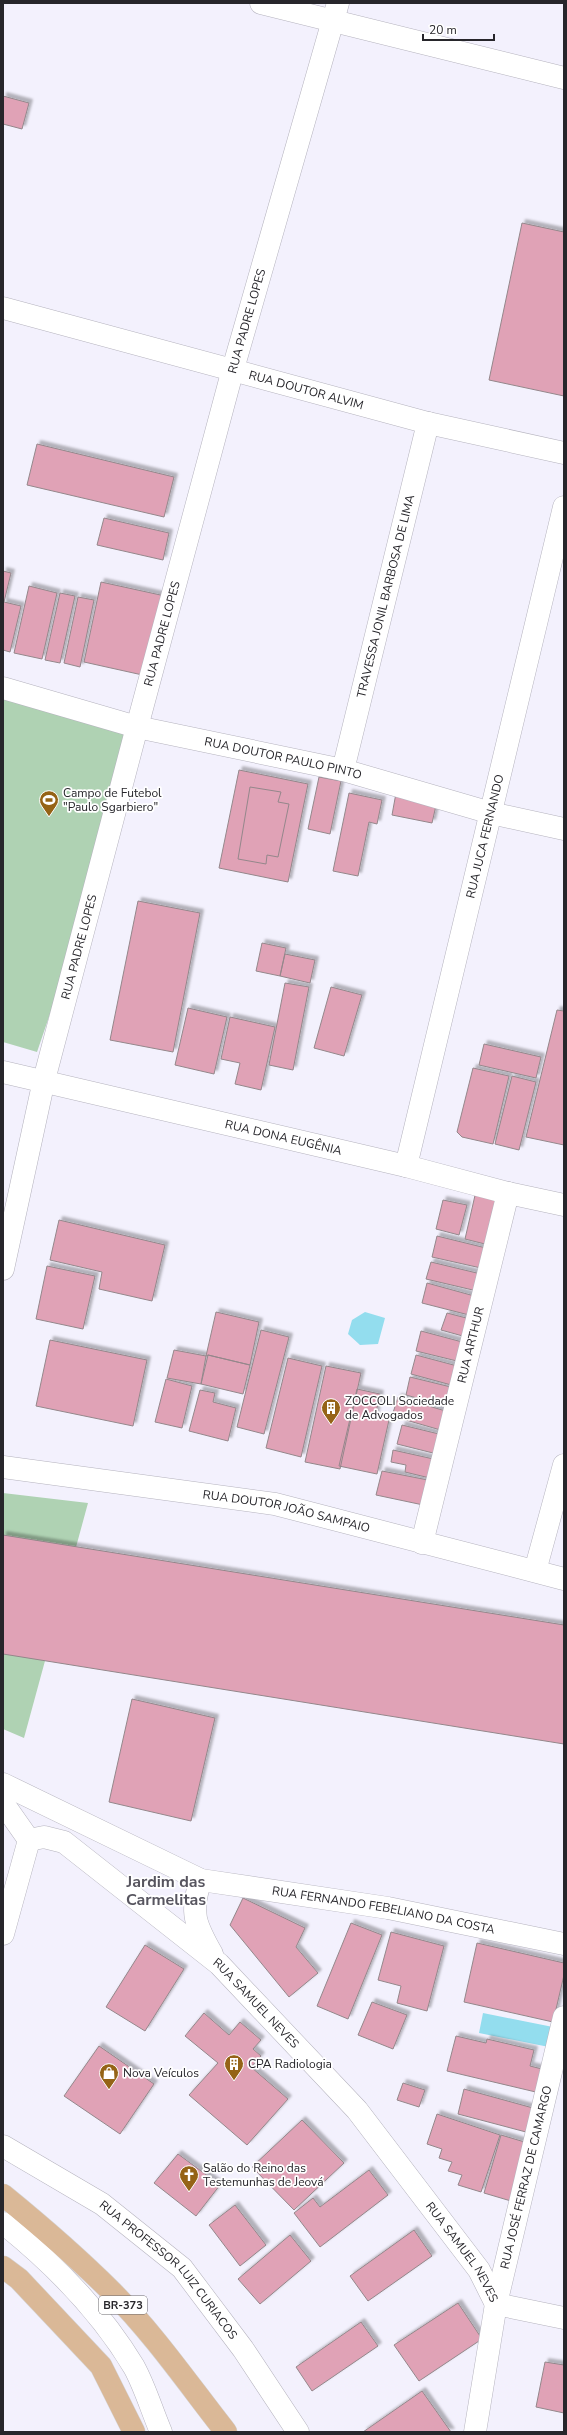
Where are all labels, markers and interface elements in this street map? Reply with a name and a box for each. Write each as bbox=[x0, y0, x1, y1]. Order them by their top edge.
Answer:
scale bar bbox=[423, 16, 494, 42]
text: 20 m bbox=[429, 22, 457, 38]
street label: RUA PADRE LOPES bbox=[224, 267, 269, 375]
street label: RUA DOUTOR ALVIM bbox=[247, 367, 365, 413]
street label: TRAVESSA JONIL BARBOSA DE LIMA bbox=[353, 493, 418, 699]
street label: RUA PADRE LOPES bbox=[140, 579, 184, 688]
street label: RUA DOUTOR PAULO PINTO bbox=[203, 733, 364, 783]
street label: RUA JUCA FERNANDO bbox=[462, 773, 508, 900]
place label: Campo de Futebol "Paulo Sgarbiero" bbox=[63, 785, 162, 815]
sports icon: Campo de Futebol "Paulo Sgarbiero" bbox=[38, 789, 60, 817]
street label: RUA PADRE LOPES bbox=[58, 893, 101, 1001]
street label: RUA DONA EUGÊNIA bbox=[223, 1116, 344, 1159]
street label: RUA ARTHUR bbox=[454, 1305, 488, 1385]
place label: ZOCCOLI Sociedade de Advogados bbox=[345, 1393, 454, 1423]
building icon: ZOCCOLI Sociedade de Advogados bbox=[320, 1397, 342, 1425]
street label: RUA DOUTOR JOÃO SAMPAIO bbox=[202, 1486, 372, 1536]
district label: Jardim das Carmelitas bbox=[126, 1871, 206, 1911]
street label: RUA FERNANDO FEBELIANO DA COSTA bbox=[271, 1883, 497, 1938]
street label: RUA SAMUEL NEVES bbox=[210, 1954, 303, 2052]
building icon: CPA Radiologia bbox=[223, 2053, 245, 2081]
place label: CPA Radiologia bbox=[248, 2056, 332, 2072]
shop icon: Nova Veículos bbox=[98, 2062, 120, 2090]
place label: Nova Veículos bbox=[123, 2065, 199, 2081]
street label: RUA JOSÉ FERRAZ DE CAMARGO bbox=[497, 2084, 555, 2271]
place label: Salão do Reino das Testemunhas de Jeová bbox=[203, 2160, 324, 2190]
church icon: Salão do Reino das Testemunhas de Jeová bbox=[178, 2164, 200, 2192]
street label: RUA PROFESSOR LUIZ CURIACOS bbox=[96, 2197, 241, 2343]
street label: RUA SAMUEL NEVES bbox=[422, 2199, 502, 2305]
road number: BR-373 bbox=[99, 2296, 147, 2314]

